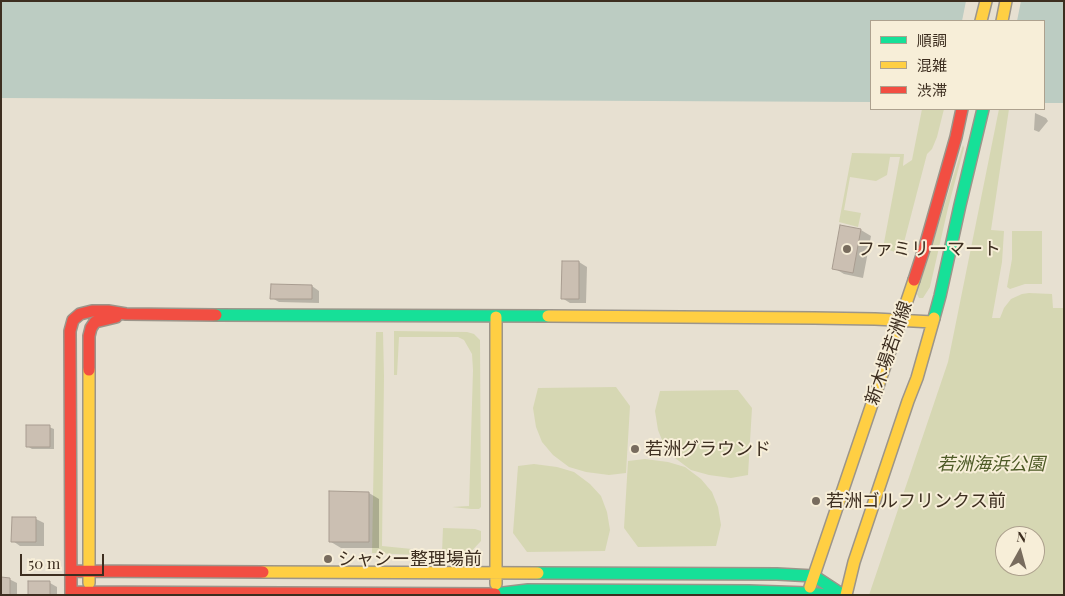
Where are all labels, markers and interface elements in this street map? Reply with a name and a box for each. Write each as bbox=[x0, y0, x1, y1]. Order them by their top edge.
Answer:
legend bbox=[870, 20, 1045, 110]
text: 順調 bbox=[917, 30, 947, 50]
text: 混雑 bbox=[917, 55, 947, 75]
text: 渋滞 bbox=[917, 80, 947, 100]
place label: ファミリーマート bbox=[857, 238, 1001, 260]
marker: ファミリーマート bbox=[841, 243, 853, 255]
street label: 新木場若洲線 bbox=[861, 298, 917, 408]
place label: 若洲グラウンド bbox=[645, 438, 771, 460]
marker: 若洲グラウンド bbox=[629, 443, 641, 455]
park label: 若洲海浜公園 bbox=[937, 453, 1045, 475]
place label: 若洲ゴルフリンクス前 bbox=[826, 490, 1006, 512]
marker: 若洲ゴルフリンクス前 bbox=[810, 495, 822, 507]
north arrow bbox=[995, 526, 1045, 576]
text: N bbox=[1016, 527, 1028, 547]
scale bar bbox=[22, 544, 106, 576]
place label: シャシー整理場前 bbox=[338, 548, 482, 570]
text: 50 m bbox=[28, 553, 60, 573]
marker: シャシー整理場前 bbox=[322, 553, 334, 565]

